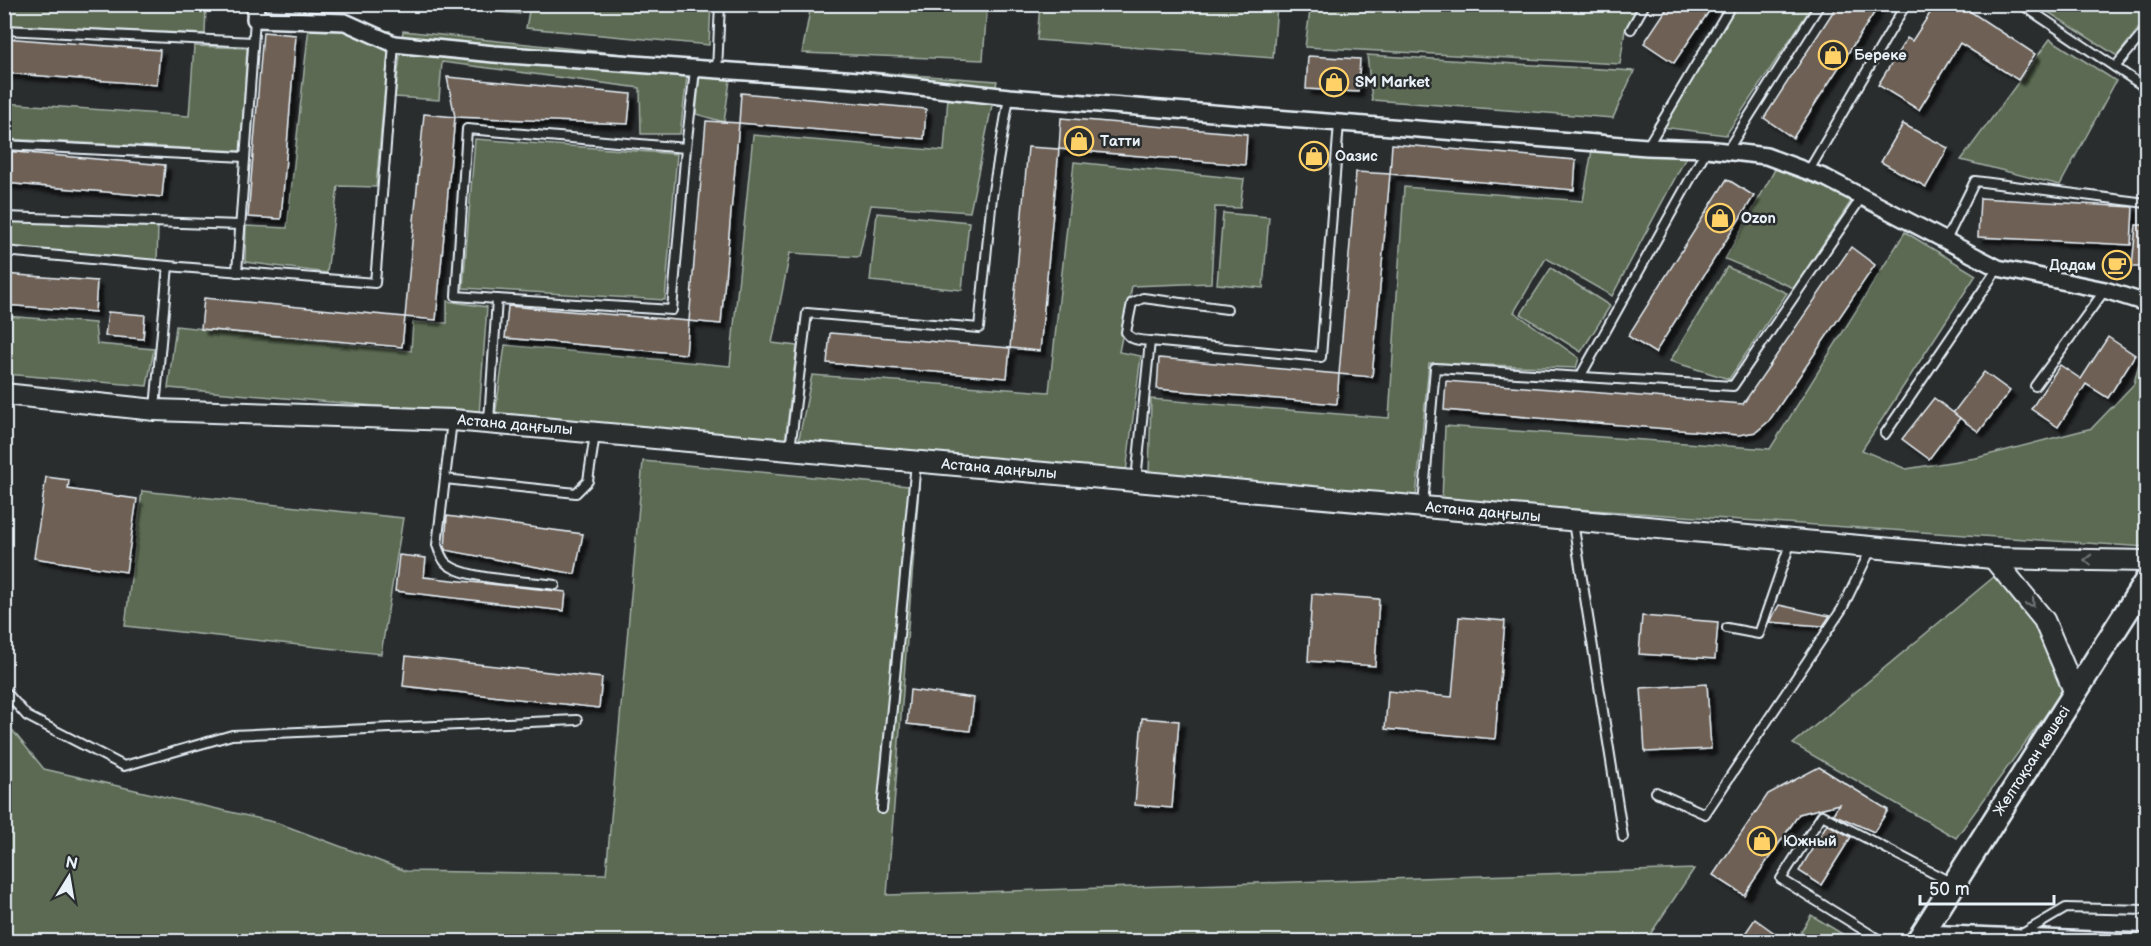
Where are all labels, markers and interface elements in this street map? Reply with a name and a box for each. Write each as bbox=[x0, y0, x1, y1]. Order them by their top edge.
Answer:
shop icon: Береке bbox=[1817, 39, 1849, 71]
place label: Береке bbox=[1854, 46, 1907, 65]
shop icon: SM Market bbox=[1318, 66, 1350, 98]
place label: SM Market bbox=[1355, 73, 1430, 92]
shop icon: Татти bbox=[1063, 125, 1095, 157]
place label: Татти bbox=[1100, 132, 1140, 151]
shop icon: Оазис bbox=[1298, 140, 1330, 172]
place label: Оазис bbox=[1335, 147, 1378, 166]
shop icon: Ozon bbox=[1704, 202, 1736, 234]
place label: Ozon bbox=[1741, 209, 1776, 228]
cafe icon: Дадам bbox=[2101, 249, 2133, 281]
place label: Дадам bbox=[2049, 256, 2096, 275]
street label: Астана даңғылы bbox=[456, 410, 573, 440]
street label: Астана даңғылы bbox=[940, 454, 1057, 484]
street label: Астана даңғылы bbox=[1424, 497, 1541, 527]
one-way arrow bbox=[2084, 554, 2093, 566]
one-way arrow bbox=[2023, 597, 2034, 608]
street label: Желтоқсан көшесі bbox=[1989, 702, 2075, 820]
shop icon: Южный bbox=[1746, 825, 1778, 857]
place label: Южный bbox=[1783, 832, 1837, 851]
north arrow bbox=[39, 847, 99, 907]
text: N bbox=[64, 853, 79, 874]
scale bar bbox=[1920, 868, 2054, 906]
text: 50 m bbox=[1929, 879, 1970, 900]

